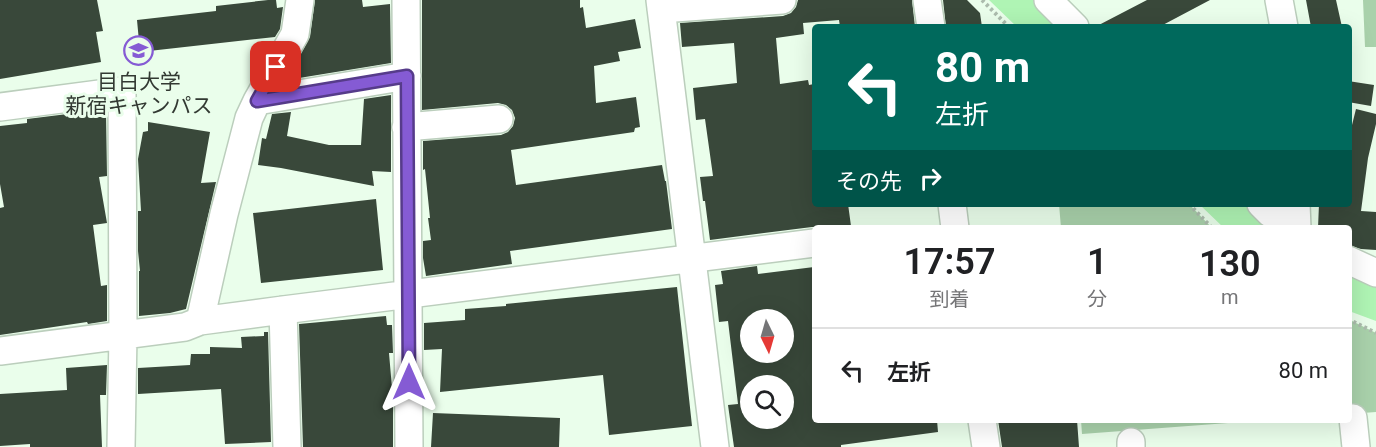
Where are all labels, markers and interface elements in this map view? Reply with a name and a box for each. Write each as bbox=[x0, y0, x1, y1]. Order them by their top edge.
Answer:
school or university icon: 目白大学 新宿キャンパス bbox=[123, 35, 155, 67]
pin bbox=[250, 41, 301, 92]
text: 80 m bbox=[935, 43, 1030, 92]
icon: left bbox=[836, 48, 914, 126]
icon: arrive bbox=[259, 50, 292, 83]
place label: 目白大学 新宿キャンパス bbox=[66, 70, 213, 118]
text: 左折 bbox=[935, 99, 989, 131]
icon: right bbox=[914, 162, 947, 195]
text: その先 bbox=[836, 169, 902, 194]
text: 17:57 bbox=[903, 241, 995, 283]
text: 1 bbox=[1087, 241, 1107, 283]
text: 130 bbox=[1199, 243, 1261, 285]
text: m bbox=[1221, 285, 1239, 309]
text: 到着 bbox=[929, 287, 969, 311]
text: 分 bbox=[1087, 287, 1107, 311]
north arrow bbox=[740, 309, 794, 363]
map controls bbox=[740, 309, 794, 429]
position arrow bbox=[377, 350, 441, 414]
icon: left bbox=[836, 354, 869, 387]
text: 80 m bbox=[1279, 358, 1328, 383]
text: 左折 bbox=[887, 360, 931, 385]
button: search bbox=[740, 375, 794, 429]

